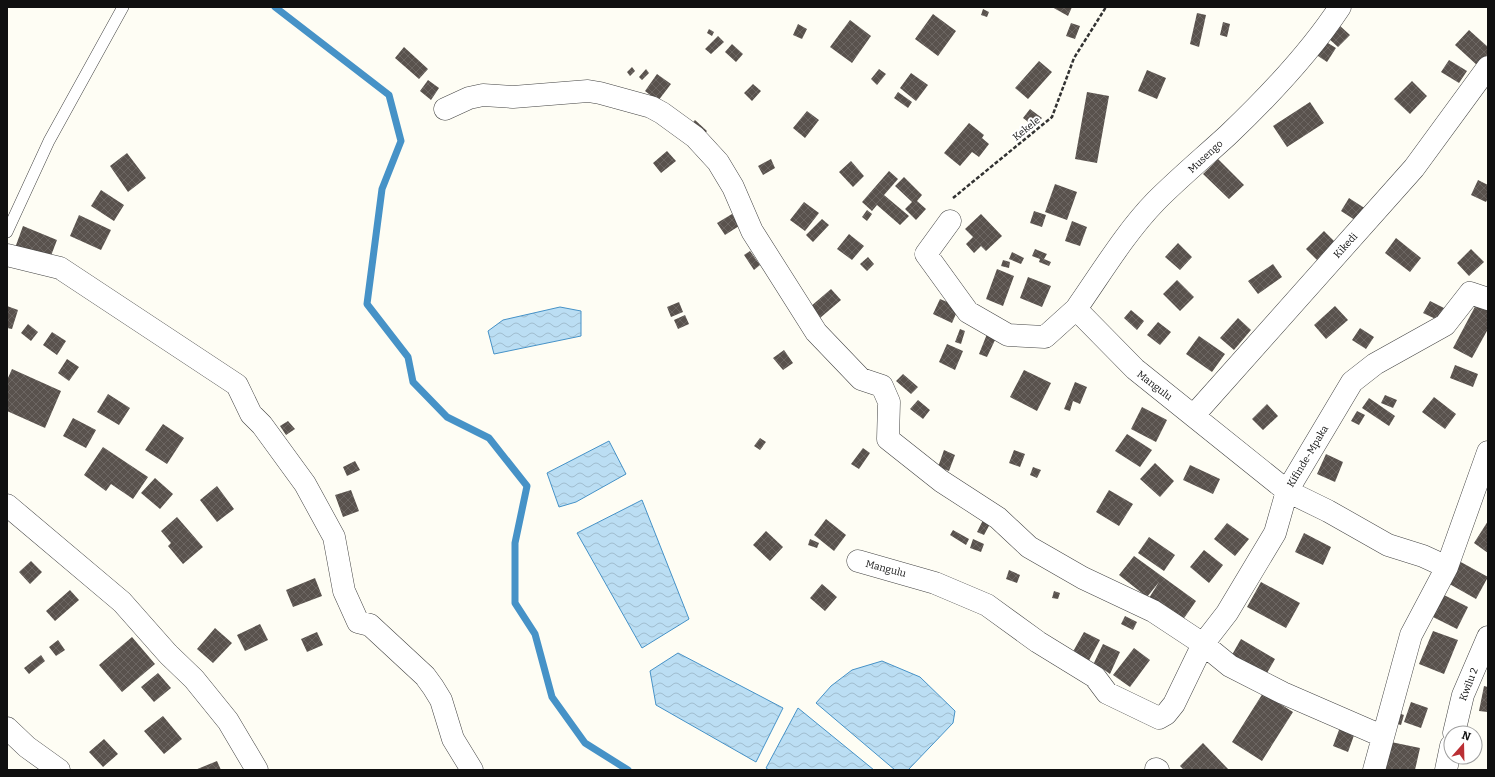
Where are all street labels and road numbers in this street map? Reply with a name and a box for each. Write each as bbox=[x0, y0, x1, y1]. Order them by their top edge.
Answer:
street label: Kekele bbox=[1011, 114, 1043, 143]
street label: Musengo bbox=[1186, 138, 1226, 176]
street label: Kikedi bbox=[1331, 231, 1360, 261]
street label: Mangulu bbox=[1134, 368, 1174, 403]
street label: Kifinde-Mpaka bbox=[1285, 423, 1331, 490]
street label: Mangulu bbox=[864, 558, 907, 580]
street label: Kwilu 2 bbox=[1457, 666, 1481, 702]

